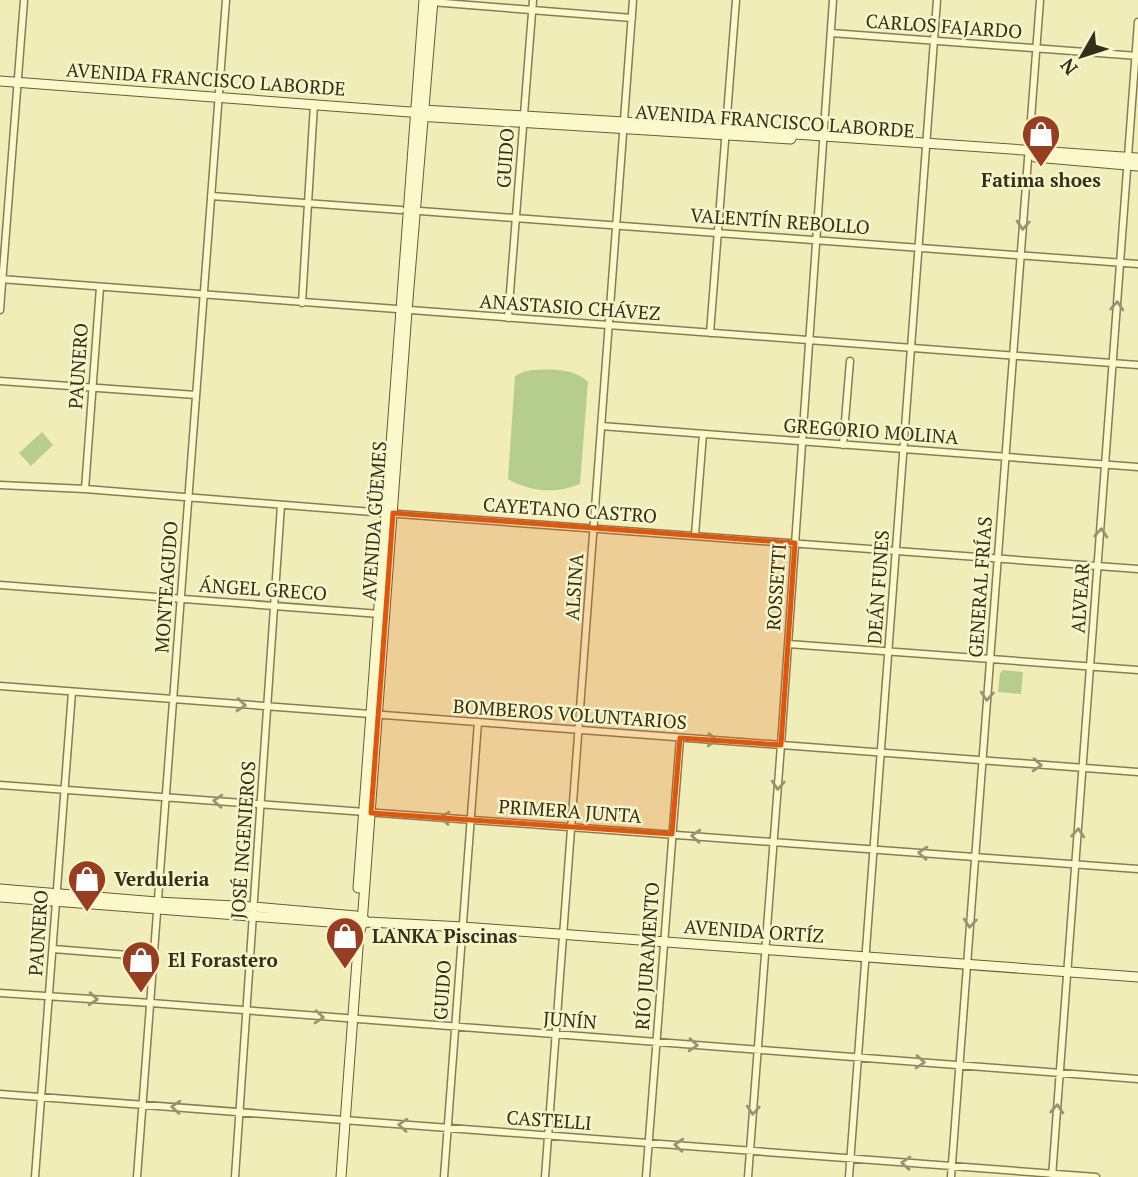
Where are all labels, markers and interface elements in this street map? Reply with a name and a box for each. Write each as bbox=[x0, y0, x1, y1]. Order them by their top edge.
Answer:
street label: CARLOS FAJARDO bbox=[865, 8, 1023, 43]
north arrow bbox=[1047, 21, 1117, 91]
text: N bbox=[1054, 53, 1083, 80]
street label: AVENIDA FRANCISCO LABORDE bbox=[66, 56, 347, 101]
street label: AVENIDA FRANCISCO LABORDE bbox=[635, 98, 916, 143]
shop icon: Fatima shoes bbox=[1020, 113, 1062, 168]
street label: GUIDO bbox=[490, 127, 519, 189]
place label: Fatima shoes bbox=[981, 167, 1101, 192]
street label: VALENTÍN REBOLLO bbox=[689, 202, 871, 239]
one-way arrow bbox=[1016, 220, 1031, 231]
street label: ANASTASIO CHÁVEZ bbox=[479, 288, 661, 325]
one-way arrow bbox=[1109, 300, 1124, 311]
street label: PAUNERO bbox=[62, 322, 93, 410]
street label: GREGORIO MOLINA bbox=[783, 412, 959, 449]
street label: AVENIDA GÜEMES bbox=[355, 440, 392, 602]
street label: CAYETANO CASTRO bbox=[482, 491, 658, 528]
street label: GENERAL FRÍAS bbox=[962, 516, 997, 658]
street label: MONTEAGUDO bbox=[148, 520, 183, 654]
one-way arrow bbox=[1093, 527, 1108, 538]
street label: DEÁN FUNES bbox=[861, 529, 894, 645]
street label: ROSSETTI bbox=[760, 543, 791, 631]
street label: ALSINA bbox=[559, 553, 588, 621]
street label: ALVEAR bbox=[1065, 562, 1094, 634]
street label: ÁNGEL GRECO bbox=[198, 572, 328, 605]
one-way arrow bbox=[980, 691, 995, 702]
street label: BOMBEROS VOLUNTARIOS bbox=[452, 693, 688, 734]
one-way arrow bbox=[236, 697, 247, 712]
one-way arrow bbox=[707, 732, 718, 747]
one-way arrow bbox=[1032, 757, 1043, 772]
street label: JOSÉ INGENIEROS bbox=[225, 760, 261, 920]
one-way arrow bbox=[770, 780, 785, 791]
street label: PRIMERA JUNTA bbox=[498, 793, 642, 828]
one-way arrow bbox=[212, 794, 223, 809]
one-way arrow bbox=[439, 811, 450, 826]
one-way arrow bbox=[1070, 827, 1085, 838]
one-way arrow bbox=[691, 829, 702, 844]
one-way arrow bbox=[918, 846, 929, 861]
shop icon: Verduleria bbox=[66, 858, 108, 913]
place label: Verduleria bbox=[114, 866, 210, 891]
street label: RÍO JURAMENTO bbox=[629, 881, 664, 1031]
street label: PAUNERO bbox=[22, 889, 53, 977]
street label: AVENIDA ORTÍZ bbox=[683, 913, 825, 948]
shop icon: LANKA Piscinas bbox=[324, 915, 366, 970]
one-way arrow bbox=[963, 918, 978, 929]
place label: LANKA Piscinas bbox=[372, 923, 518, 948]
shop icon: El Forastero bbox=[120, 939, 162, 994]
place label: El Forastero bbox=[168, 947, 278, 972]
street label: GUIDO bbox=[427, 959, 456, 1021]
one-way arrow bbox=[87, 991, 98, 1006]
street label: JUNÍN bbox=[542, 1005, 598, 1034]
one-way arrow bbox=[314, 1009, 325, 1024]
one-way arrow bbox=[688, 1037, 699, 1052]
one-way arrow bbox=[914, 1054, 925, 1069]
one-way arrow bbox=[171, 1100, 182, 1115]
one-way arrow bbox=[1049, 1103, 1064, 1114]
street label: CASTELLI bbox=[506, 1104, 592, 1135]
one-way arrow bbox=[746, 1105, 761, 1116]
one-way arrow bbox=[397, 1118, 408, 1133]
one-way arrow bbox=[673, 1138, 684, 1153]
one-way arrow bbox=[900, 1156, 911, 1171]

